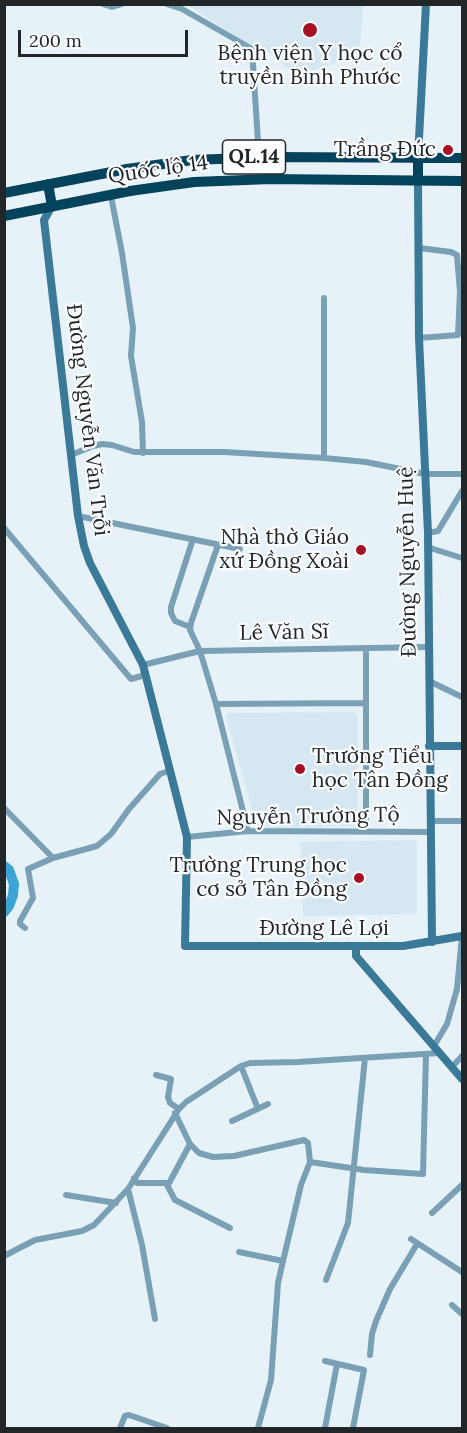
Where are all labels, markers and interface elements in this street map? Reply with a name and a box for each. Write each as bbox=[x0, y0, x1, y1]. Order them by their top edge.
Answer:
scale bar bbox=[21, 18, 190, 56]
marker: Bệnh viện Y học cổ truyền Bình Phước bbox=[301, 21, 319, 39]
text: 200 m bbox=[29, 29, 82, 52]
place label: Bệnh viện Y học cổ truyền Bình Phước bbox=[217, 41, 403, 91]
place label: Trầng Đức bbox=[334, 137, 436, 163]
road number: QL.14 bbox=[222, 140, 286, 174]
marker: Trầng Đức bbox=[441, 143, 455, 157]
street label: Quốc lộ 14 bbox=[106, 151, 210, 189]
street label: Đường Nguyễn Văn Trỗi bbox=[60, 302, 114, 538]
street label: Đường Nguyễn Huệ bbox=[394, 466, 422, 658]
place label: Nhà thờ Giáo xứ Đồng Xoài bbox=[219, 525, 349, 575]
marker: Nhà thờ Giáo xứ Đồng Xoài bbox=[354, 543, 368, 557]
street label: Lê Văn Sĩ bbox=[239, 620, 329, 646]
place label: Trường Tiểu học Tân Đồng bbox=[312, 744, 448, 794]
marker: Trường Tiểu học Tân Đồng bbox=[293, 762, 307, 776]
street label: Nguyễn Trường Tộ bbox=[216, 803, 400, 831]
place label: Trường Trung học cơ sở Tân Đồng bbox=[169, 853, 347, 903]
marker: Trường Trung học cơ sở Tân Đồng bbox=[352, 871, 366, 885]
street label: Đường Lê Lợi bbox=[259, 916, 389, 942]

